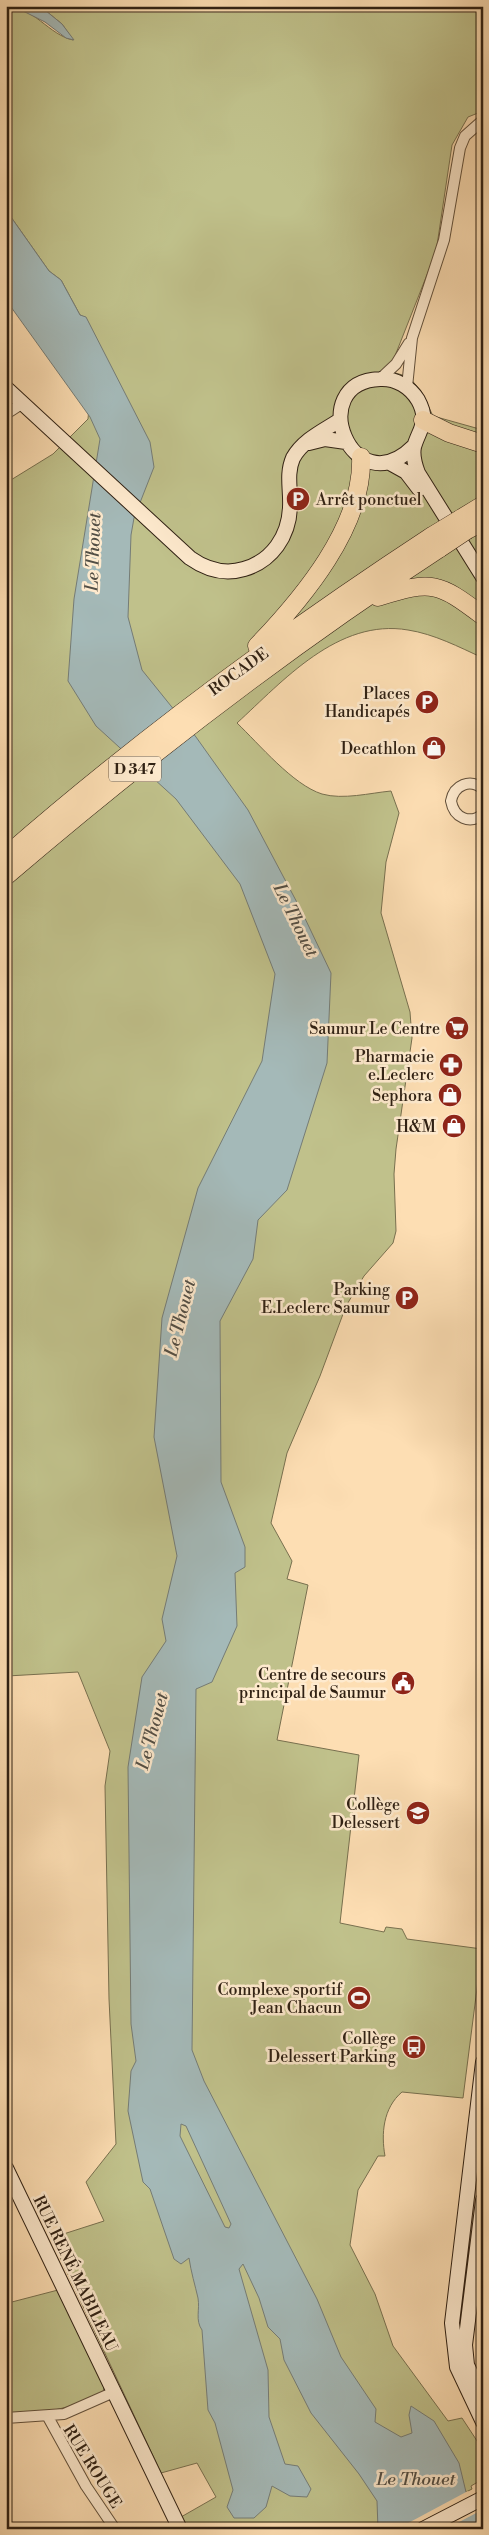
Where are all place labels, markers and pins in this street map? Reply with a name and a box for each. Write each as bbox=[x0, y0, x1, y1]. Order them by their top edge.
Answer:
parking icon: Arrêt ponctuel bbox=[285, 486, 311, 512]
place label: Arrêt ponctuel bbox=[315, 490, 422, 510]
place label: Places Handicapés bbox=[325, 684, 410, 722]
parking icon: Places Handicapés bbox=[414, 689, 440, 715]
shop icon: Decathlon bbox=[421, 735, 447, 761]
place label: Decathlon bbox=[341, 739, 416, 759]
supermarket icon: Saumur Le Centre bbox=[444, 1015, 470, 1041]
place label: Saumur Le Centre bbox=[309, 1019, 440, 1039]
place label: Pharmacie e.Leclerc bbox=[355, 1047, 434, 1085]
pharmacy icon: Pharmacie e.Leclerc bbox=[438, 1052, 464, 1078]
shop icon: Sephora bbox=[437, 1082, 463, 1108]
place label: Sephora bbox=[372, 1086, 433, 1106]
shop icon: H&M bbox=[441, 1113, 467, 1139]
place label: H&M bbox=[396, 1117, 436, 1137]
place label: Parking E.Leclerc Saumur bbox=[261, 1280, 391, 1318]
parking icon: Parking E.Leclerc Saumur bbox=[394, 1285, 420, 1311]
place label: Centre de secours principal de Saumur bbox=[239, 1665, 386, 1703]
public building icon: Centre de secours principal de Saumur bbox=[390, 1670, 416, 1696]
place label: Collège Delessert bbox=[332, 1795, 400, 1833]
school or university icon: Collège Delessert bbox=[405, 1800, 431, 1826]
place label: Complexe sportif Jean Chacun bbox=[218, 1980, 343, 2018]
sports icon: Complexe sportif Jean Chacun bbox=[346, 1985, 372, 2011]
place label: Collège Delessert Parking bbox=[268, 2029, 397, 2067]
bus stop icon: Collège Delessert Parking bbox=[401, 2034, 427, 2060]

